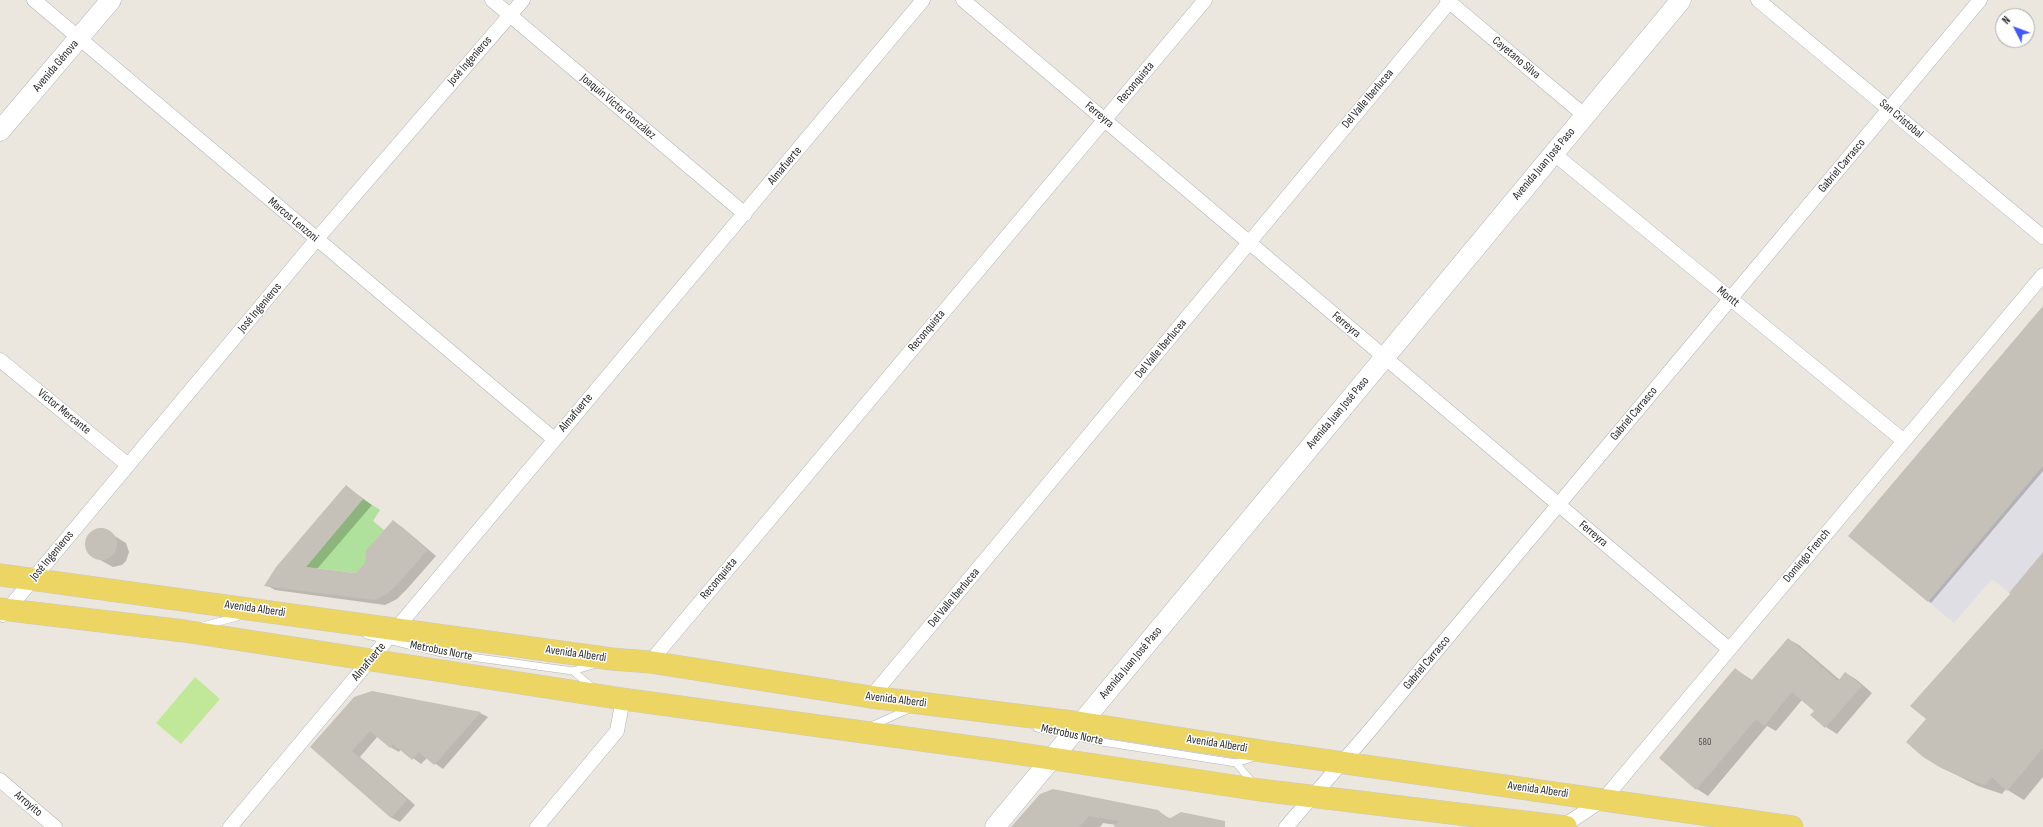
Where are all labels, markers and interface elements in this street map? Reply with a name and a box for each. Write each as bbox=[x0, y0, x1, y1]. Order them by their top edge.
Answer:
north arrow bbox=[1995, 8, 2035, 48]
text: N bbox=[2000, 14, 2013, 27]
street label: José Ingenieros bbox=[445, 34, 495, 88]
street label: Cayetano Silva bbox=[1489, 34, 1543, 82]
street label: Avenida Génova bbox=[30, 37, 82, 95]
street label: Reconquista bbox=[1114, 59, 1158, 107]
street label: Del Valle Iberlucea bbox=[1339, 66, 1397, 132]
street label: Joaquín Víctor González bbox=[577, 71, 659, 143]
street label: San Cristobal bbox=[1876, 96, 1926, 142]
street label: Ferreyra bbox=[1082, 99, 1116, 131]
street label: Avenida Juan José Paso bbox=[1510, 125, 1578, 203]
street label: Gabriel Carrasco bbox=[1815, 136, 1869, 196]
street label: Almafuerte bbox=[765, 144, 805, 188]
street label: Marcos Lenzoni bbox=[265, 195, 321, 245]
street label: José Ingenieros bbox=[235, 280, 285, 336]
street label: Montt bbox=[1714, 284, 1742, 310]
street label: Reconquista bbox=[905, 307, 949, 355]
street label: Ferreyra bbox=[1329, 309, 1363, 341]
street label: Del Valle Iberlucea bbox=[1132, 316, 1190, 382]
street label: Avenida Juan José Paso bbox=[1304, 374, 1372, 452]
street label: Gabriel Carrasco bbox=[1607, 384, 1661, 444]
street label: Víctor Mercante bbox=[34, 386, 94, 438]
street label: Almafuerte bbox=[556, 391, 596, 435]
street label: Ferreyra bbox=[1576, 518, 1610, 550]
street label: Domingo French bbox=[1781, 526, 1833, 586]
street label: José Ingenieros bbox=[27, 528, 77, 584]
street label: Reconquista bbox=[697, 555, 741, 603]
street label: Del Valle Iberlucea bbox=[925, 565, 983, 631]
street label: Avenida Alberdi bbox=[224, 598, 286, 620]
street label: Avenida Juan José Paso bbox=[1097, 624, 1165, 702]
street label: Gabriel Carrasco bbox=[1400, 633, 1454, 693]
street label: Metrobus Norte bbox=[409, 638, 473, 664]
street label: Almafuerte bbox=[349, 640, 389, 684]
street label: Avenida Alberdi bbox=[545, 643, 607, 665]
street label: Avenida Alberdi bbox=[865, 689, 927, 711]
street label: Metrobus Norte bbox=[1040, 721, 1104, 749]
street label: Avenida Alberdi bbox=[1186, 732, 1248, 756]
house number: 580 bbox=[1699, 736, 1711, 748]
street label: Avenida Alberdi bbox=[1507, 779, 1569, 801]
street label: Arroyito bbox=[11, 788, 45, 820]

